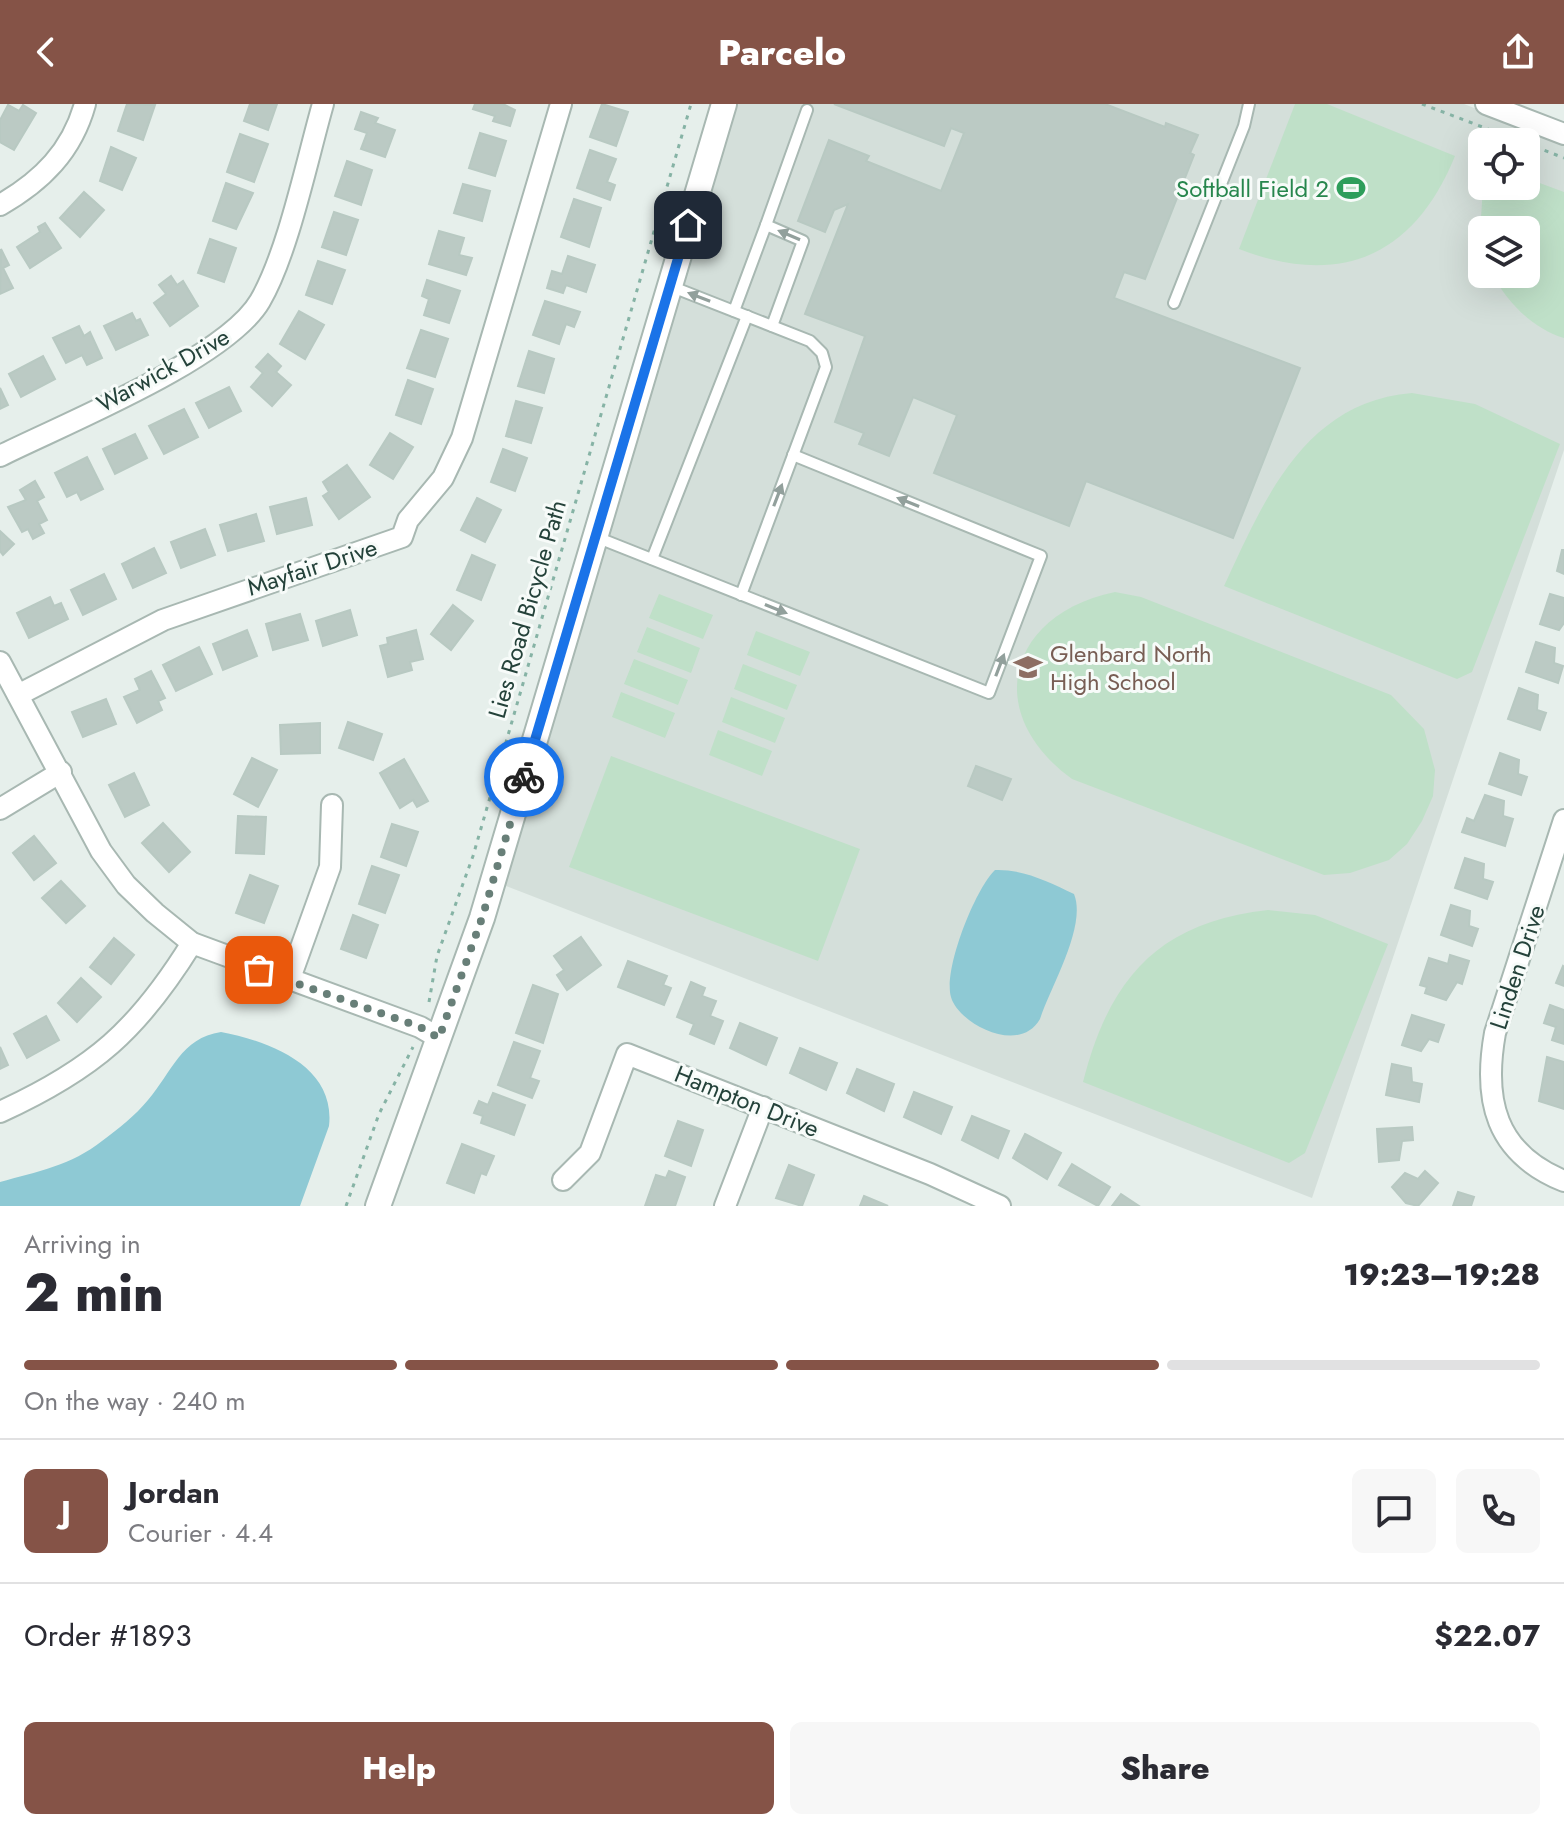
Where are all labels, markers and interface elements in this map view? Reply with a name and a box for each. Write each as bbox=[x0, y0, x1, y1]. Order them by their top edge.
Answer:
text: Parcelo bbox=[718, 26, 846, 78]
icon: back bbox=[24, 30, 68, 74]
icon: share bbox=[1496, 30, 1540, 74]
map controls bbox=[1468, 128, 1540, 288]
button: locate bbox=[1468, 128, 1540, 200]
place label: Softball Field 2 bbox=[1176, 171, 1329, 206]
sports icon: Softball Field 2 bbox=[1336, 173, 1366, 203]
pin bbox=[654, 191, 722, 259]
icon: home bbox=[666, 203, 710, 247]
button: layers bbox=[1468, 216, 1540, 288]
one-way arrow bbox=[777, 228, 801, 241]
one-way arrow bbox=[687, 290, 711, 303]
street label: Warwick Drive bbox=[90, 319, 236, 421]
one-way arrow bbox=[772, 483, 785, 507]
one-way arrow bbox=[896, 495, 920, 508]
street label: Lies Road Bicycle Path bbox=[479, 496, 575, 722]
street label: Mayfair Drive bbox=[242, 530, 382, 604]
one-way arrow bbox=[764, 602, 788, 615]
place label: Glenbard North High School bbox=[1050, 636, 1212, 699]
one-way arrow bbox=[994, 652, 1007, 676]
school or university icon: Glenbard North High School bbox=[1013, 652, 1043, 682]
courier bbox=[484, 737, 564, 817]
icon: bike bbox=[502, 755, 546, 799]
street label: Linden Drive bbox=[1480, 900, 1554, 1034]
pin bbox=[225, 936, 293, 1004]
icon: bag bbox=[237, 948, 281, 992]
street label: Hampton Drive bbox=[669, 1056, 825, 1146]
text: Arriving in bbox=[24, 1225, 141, 1263]
text: 19:23–19:28 bbox=[1343, 1253, 1540, 1296]
text: 2 min bbox=[24, 1255, 164, 1331]
text: On the way · 240 m bbox=[24, 1382, 246, 1420]
button: chat bbox=[1352, 1469, 1436, 1553]
button: phone bbox=[1456, 1469, 1540, 1553]
text: Jordan bbox=[128, 1471, 220, 1514]
text: J bbox=[61, 1490, 71, 1533]
text: Courier · 4.4 bbox=[128, 1514, 273, 1552]
text: Order #1893 bbox=[24, 1614, 192, 1657]
text: $22.07 bbox=[1434, 1614, 1540, 1657]
button: Help bbox=[24, 1722, 774, 1814]
button: Share bbox=[790, 1722, 1540, 1814]

